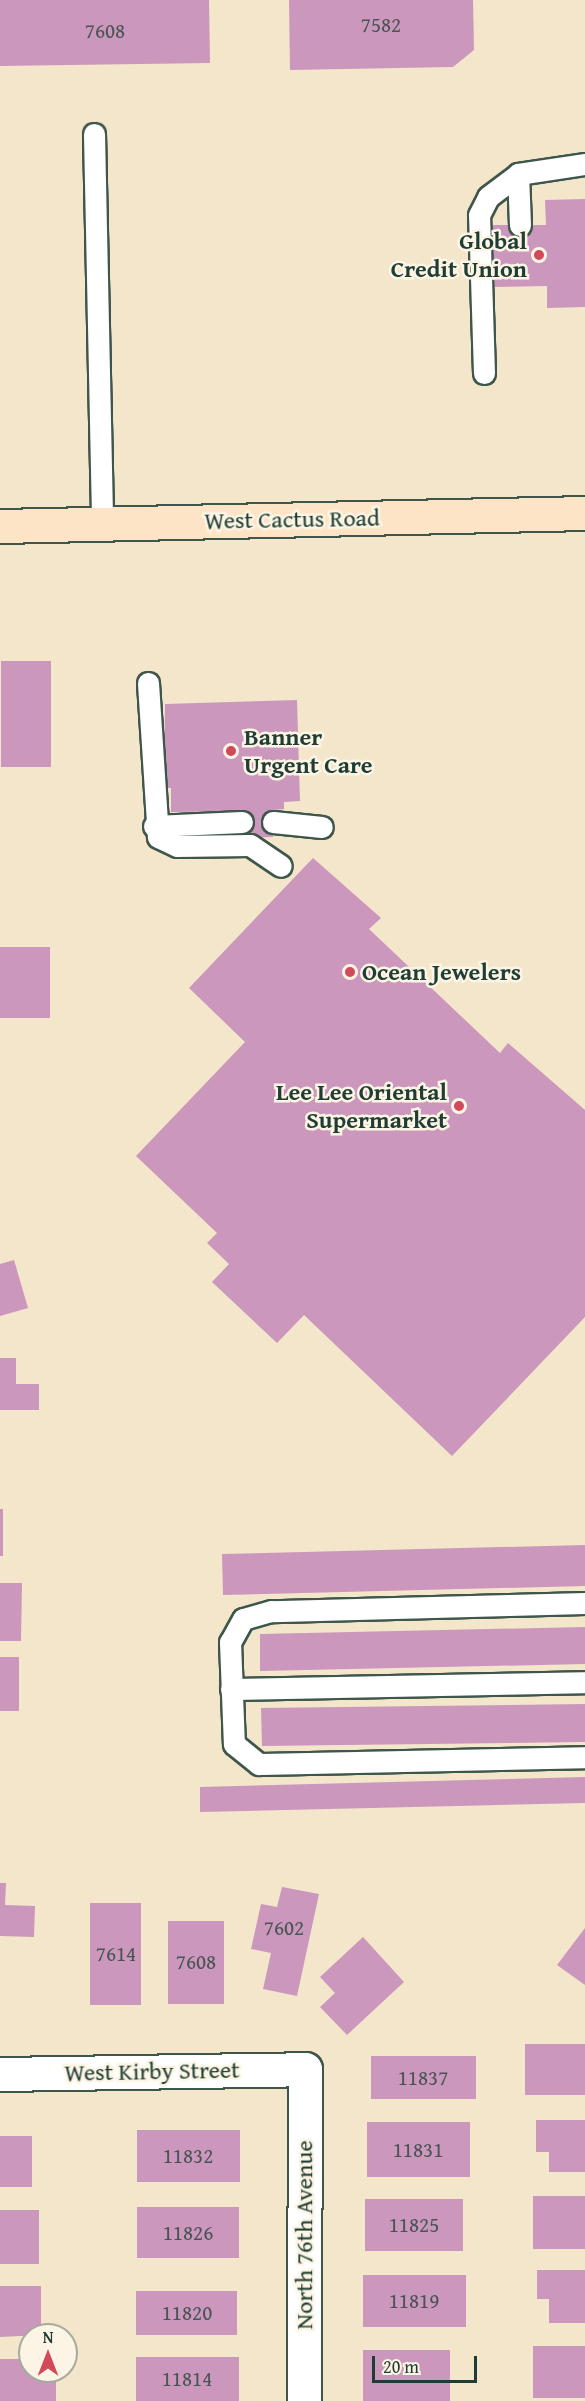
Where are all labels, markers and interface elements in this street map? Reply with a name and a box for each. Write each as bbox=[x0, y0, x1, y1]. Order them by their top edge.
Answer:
house number: 7582 bbox=[361, 12, 401, 38]
house number: 7608 bbox=[85, 18, 125, 44]
place label: Global Credit Union bbox=[391, 227, 527, 283]
marker: Global Credit Union bbox=[532, 248, 546, 262]
street label: West Cactus Road bbox=[204, 503, 380, 535]
place label: Banner Urgent Care bbox=[244, 723, 372, 779]
marker: Banner Urgent Care bbox=[222, 742, 240, 760]
place label: Ocean Jewelers bbox=[362, 958, 521, 986]
marker: Ocean Jewelers bbox=[343, 965, 357, 979]
place label: Lee Lee Oriental Supermarket bbox=[276, 1078, 447, 1134]
marker: Lee Lee Oriental Supermarket bbox=[452, 1099, 466, 1113]
house number: 7602 bbox=[264, 1915, 304, 1941]
house number: 7614 bbox=[96, 1941, 136, 1967]
house number: 7608 bbox=[176, 1949, 216, 1975]
street label: West Kirby Street bbox=[64, 2055, 240, 2087]
house number: 11837 bbox=[398, 2065, 448, 2091]
house number: 11831 bbox=[393, 2137, 443, 2163]
street label: North 76th Avenue bbox=[290, 2140, 318, 2330]
house number: 11832 bbox=[163, 2143, 213, 2169]
house number: 11825 bbox=[389, 2212, 439, 2238]
house number: 11826 bbox=[163, 2220, 213, 2246]
house number: 11819 bbox=[389, 2288, 439, 2314]
house number: 11820 bbox=[162, 2300, 212, 2326]
north arrow bbox=[18, 2323, 78, 2383]
text: N bbox=[43, 2325, 53, 2349]
scale bar bbox=[375, 2344, 480, 2382]
text: 20 m bbox=[383, 2353, 419, 2380]
house number: 11814 bbox=[162, 2366, 212, 2392]

